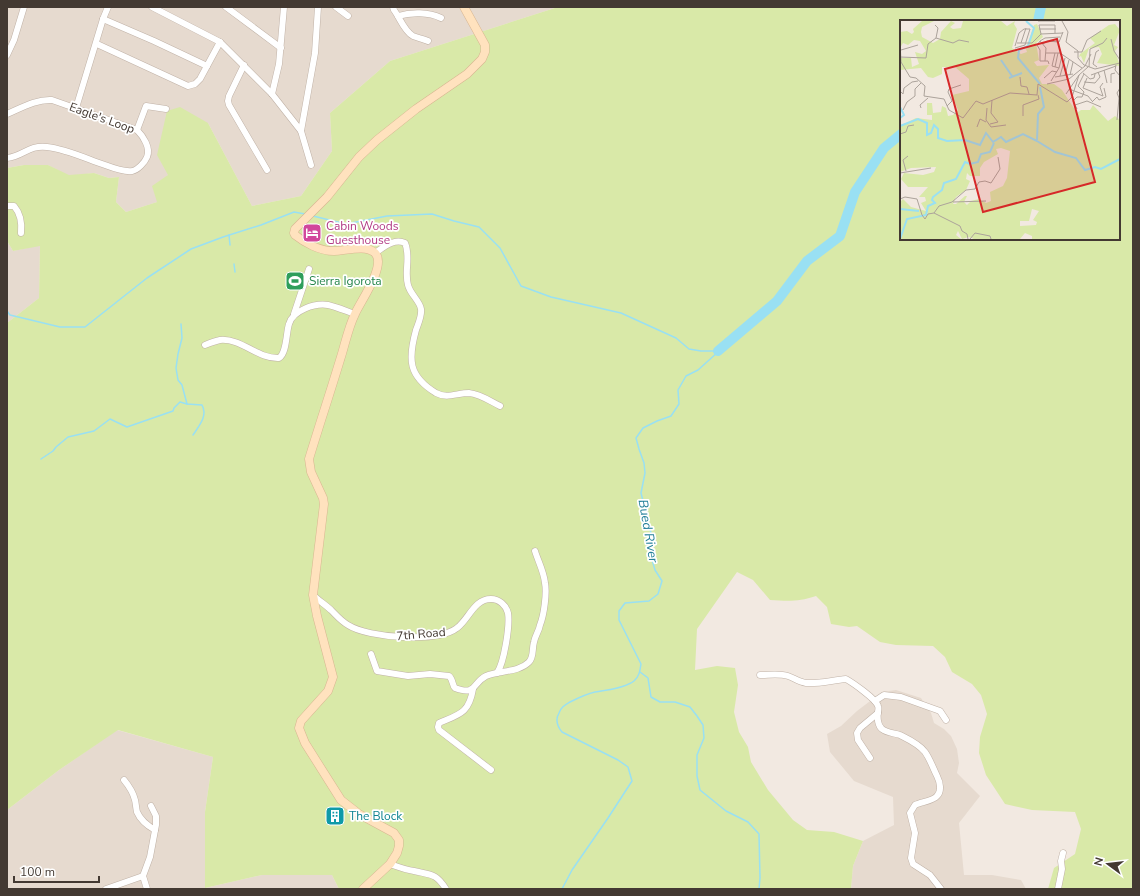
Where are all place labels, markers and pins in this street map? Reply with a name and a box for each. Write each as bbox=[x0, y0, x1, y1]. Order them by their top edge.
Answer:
place label: Cabin Woods Guesthouse bbox=[326, 218, 399, 248]
hotel icon: Cabin Woods Guesthouse bbox=[301, 222, 323, 244]
sports icon: Sierra Igorota bbox=[284, 270, 306, 292]
place label: Sierra Igorota bbox=[309, 273, 382, 289]
building icon: The Block bbox=[324, 805, 346, 827]
place label: The Block bbox=[349, 808, 403, 824]

